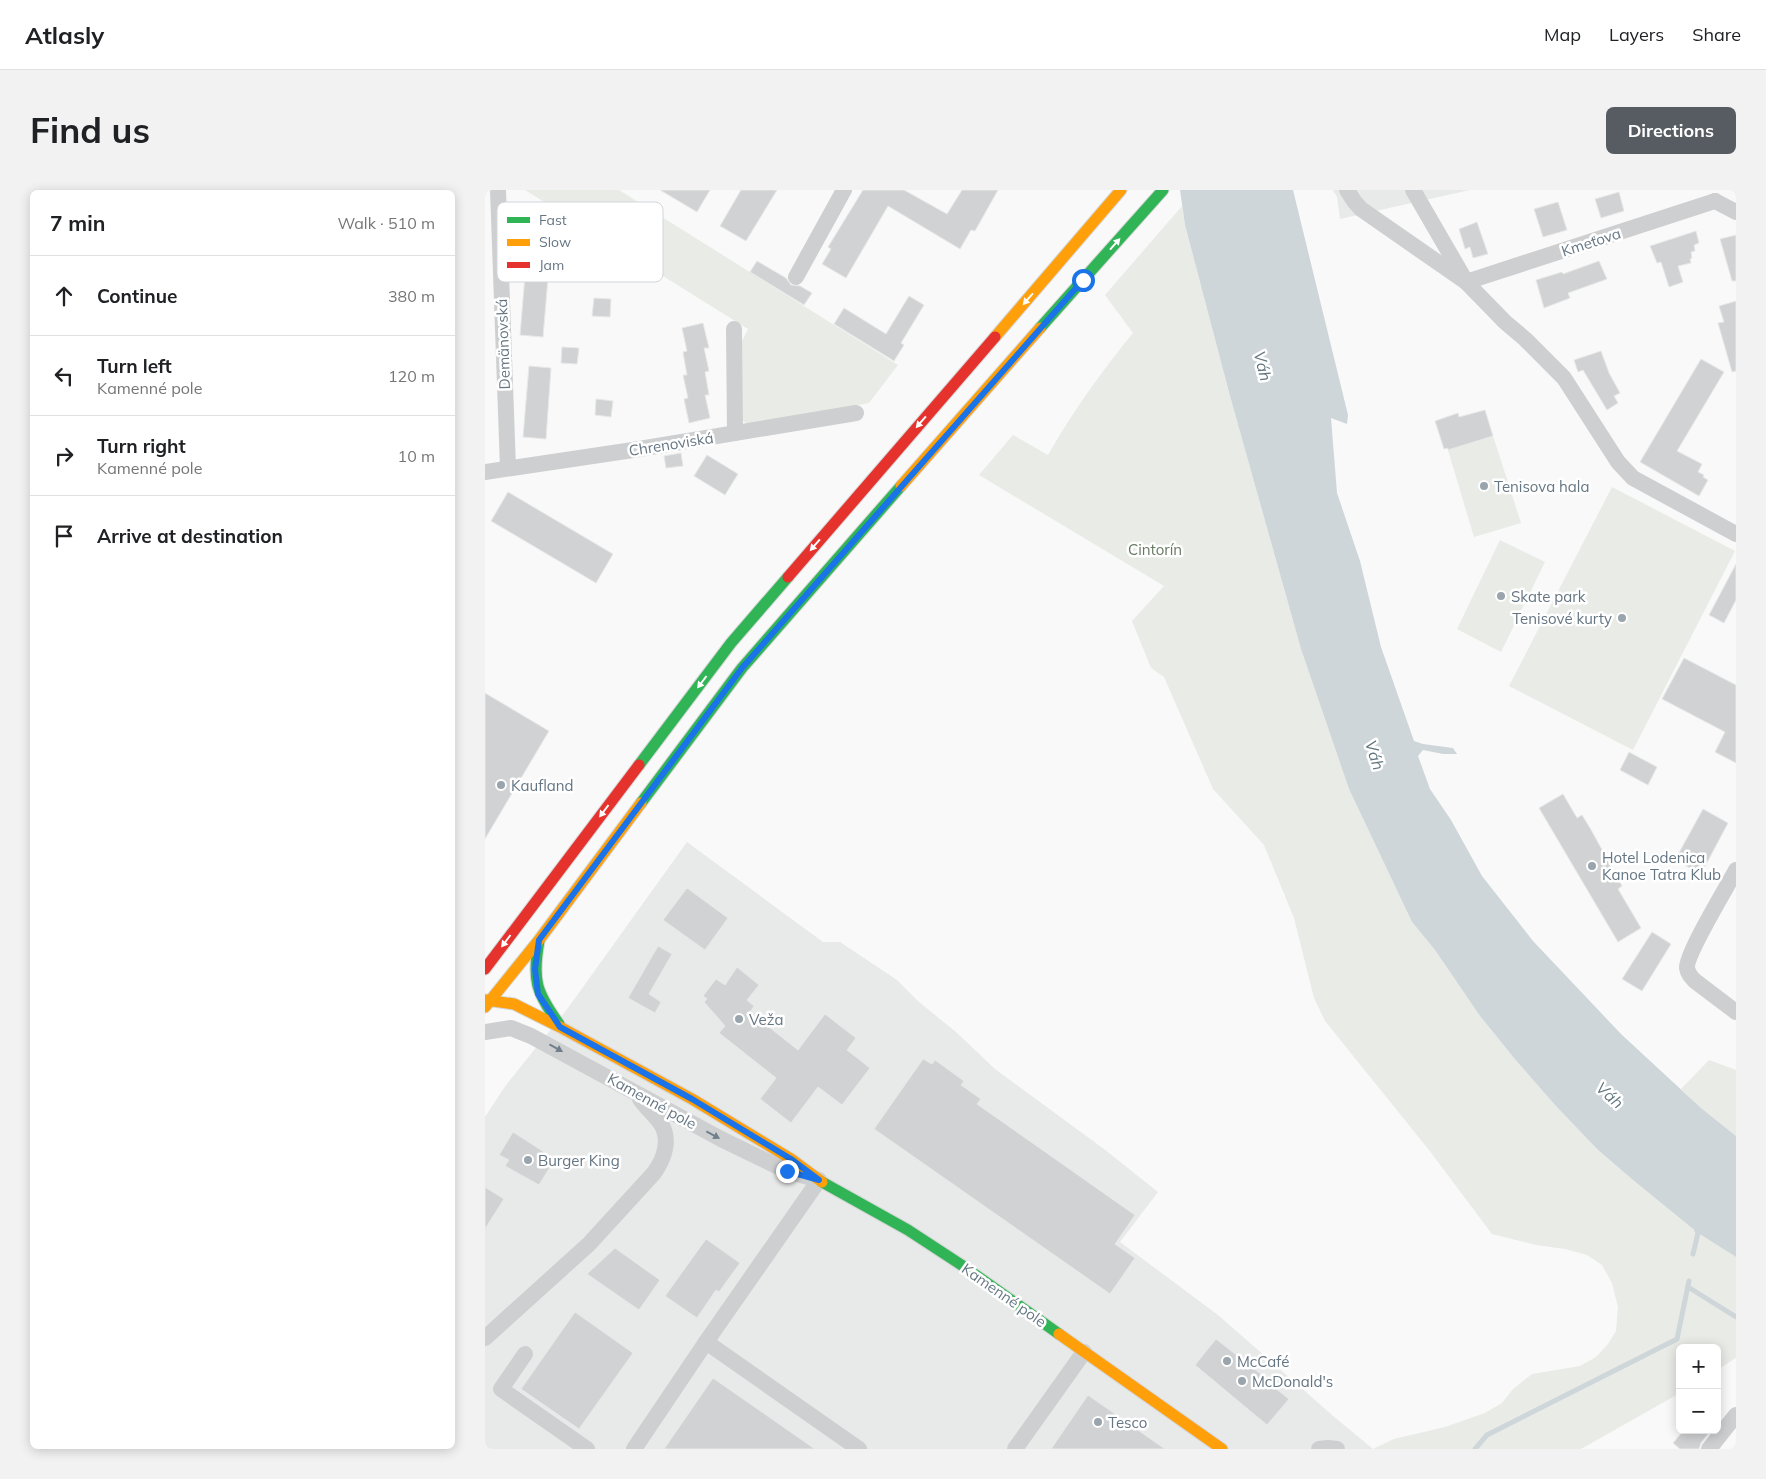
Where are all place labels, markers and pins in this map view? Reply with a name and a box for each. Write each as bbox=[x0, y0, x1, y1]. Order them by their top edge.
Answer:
place label: Tenisova hala bbox=[1494, 477, 1589, 496]
marker: Tenisova hala bbox=[1478, 480, 1490, 492]
place label: Skate park bbox=[1511, 587, 1586, 606]
marker: Skate park bbox=[1495, 590, 1507, 602]
place label: Tenisové kurty bbox=[1512, 609, 1612, 628]
marker: Tenisové kurty bbox=[1616, 612, 1628, 624]
place label: Kaufland bbox=[511, 776, 574, 795]
marker: Kaufland bbox=[495, 779, 507, 791]
place label: Hotel Lodenica Kanoe Tatra Klub bbox=[1602, 848, 1721, 884]
marker: Hotel Lodenica Kanoe Tatra Klub bbox=[1586, 860, 1598, 872]
place label: Veža bbox=[749, 1010, 783, 1029]
marker: Veža bbox=[733, 1013, 745, 1025]
place label: Burger King bbox=[538, 1151, 620, 1170]
marker: Burger King bbox=[522, 1154, 534, 1166]
place label: McCafé bbox=[1237, 1352, 1289, 1371]
marker: McCafé bbox=[1221, 1355, 1233, 1367]
place label: McDonald's bbox=[1252, 1372, 1333, 1391]
marker: McDonald's bbox=[1236, 1375, 1248, 1387]
place label: Tesco bbox=[1108, 1413, 1147, 1432]
marker: Tesco bbox=[1092, 1416, 1104, 1428]

